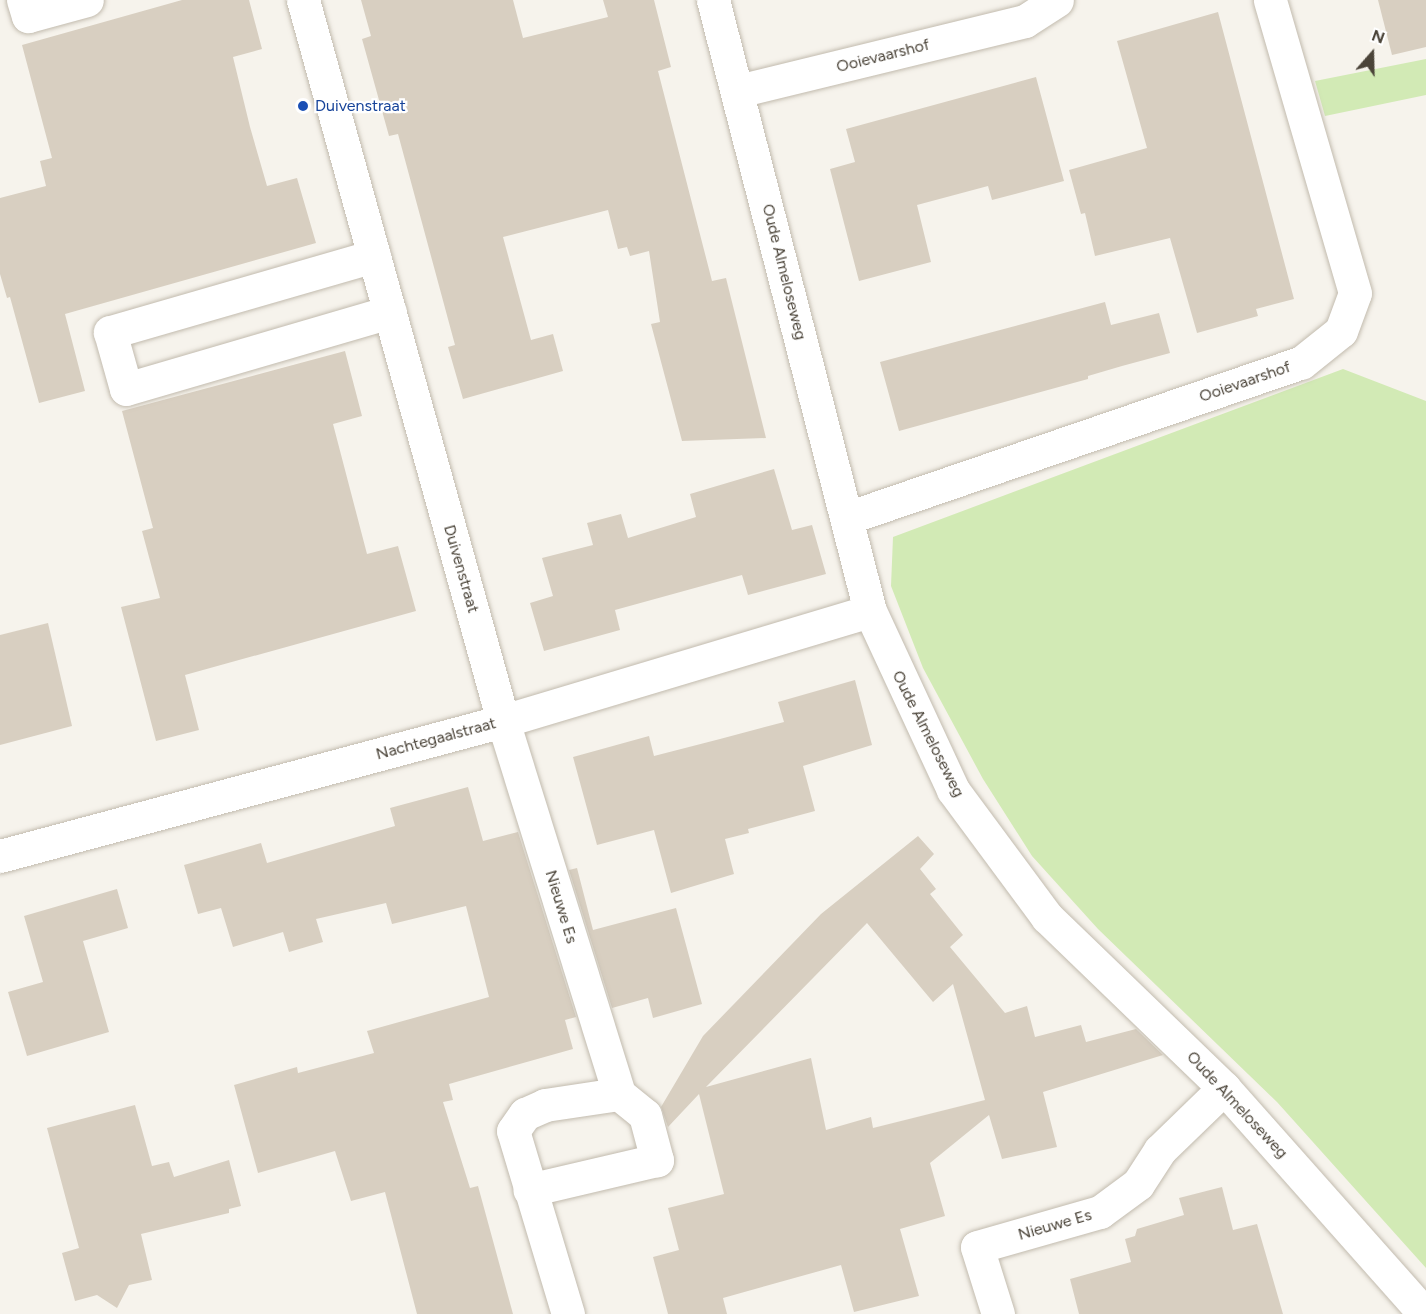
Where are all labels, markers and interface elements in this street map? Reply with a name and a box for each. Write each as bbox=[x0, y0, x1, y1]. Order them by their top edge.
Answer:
north arrow bbox=[1342, 24, 1402, 84]
text: N bbox=[1369, 26, 1387, 48]
street label: Ooievaarshof bbox=[834, 35, 932, 77]
place label: Duivenstraat bbox=[315, 96, 406, 116]
marker: Duivenstraat bbox=[296, 99, 310, 113]
street label: Oude Almeloseweg bbox=[758, 202, 810, 342]
street label: Ooievaarshof bbox=[1197, 357, 1293, 407]
street label: Duivenstraat bbox=[439, 523, 483, 615]
street label: Oude Almeloseweg bbox=[888, 668, 968, 800]
street label: Nachtegaalstraat bbox=[374, 714, 498, 764]
street label: Nieuwe Es bbox=[541, 868, 581, 946]
street label: Oude Almeloseweg bbox=[1182, 1047, 1292, 1163]
street label: Nieuwe Es bbox=[1016, 1205, 1094, 1245]

